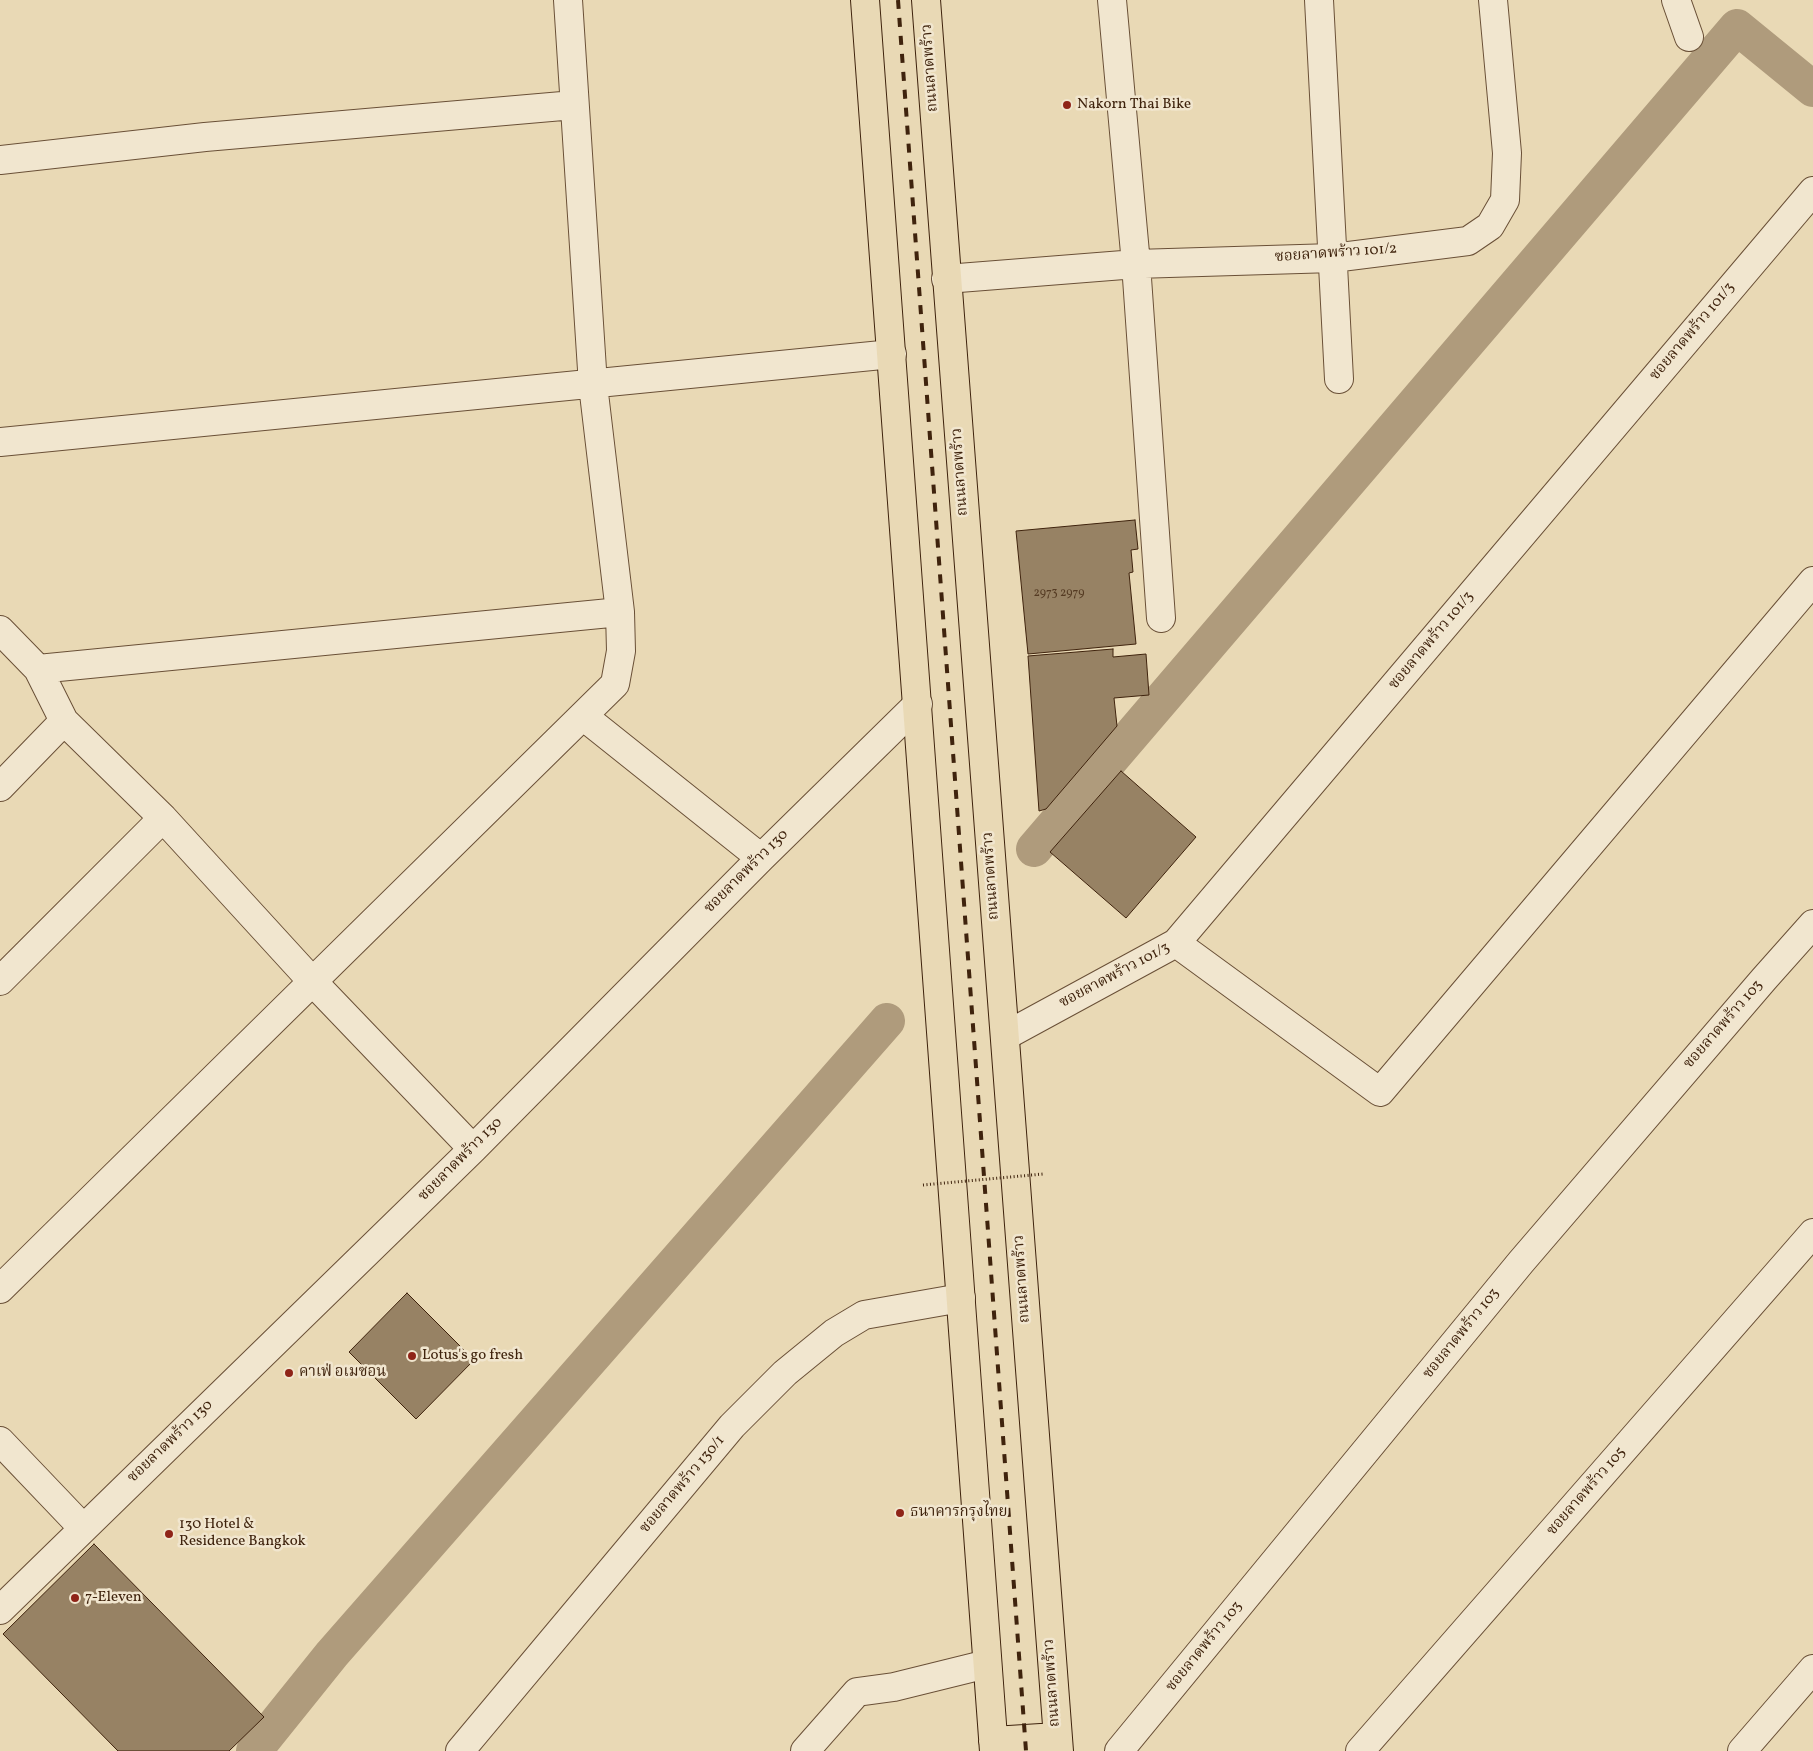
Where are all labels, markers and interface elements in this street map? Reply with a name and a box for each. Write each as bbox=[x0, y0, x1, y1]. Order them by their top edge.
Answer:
street label: ถนนลาดพร้าว bbox=[919, 23, 943, 113]
place label: Nakorn Thai Bike bbox=[1077, 96, 1191, 114]
marker: Nakorn Thai Bike bbox=[1061, 99, 1073, 111]
street label: ซอยลาดพร้าว 101/2 bbox=[1274, 241, 1398, 267]
street label: ซอยลาดพร้าว 101/3 bbox=[1647, 279, 1739, 385]
street label: ถนนลาดพร้าว bbox=[949, 427, 973, 517]
house number: 2973 2979 bbox=[1033, 587, 1085, 601]
street label: ซอยลาดพร้าว 101/3 bbox=[1386, 588, 1478, 694]
street label: ซอยลาดพร้าว 130 bbox=[701, 826, 793, 918]
street label: ถนนลาดพร้าว bbox=[980, 831, 1004, 921]
street label: ซอยลาดพร้าว 101/3 bbox=[1057, 939, 1173, 1013]
street label: ซอยลาดพร้าว 103 bbox=[1681, 977, 1767, 1073]
street label: ซอยลาดพร้าว 130 bbox=[415, 1114, 507, 1206]
street label: ถนนลาดพร้าว bbox=[1011, 1234, 1035, 1324]
street label: ซอยลาดพร้าว 103 bbox=[1420, 1285, 1504, 1383]
place label: Lotus's go fresh bbox=[422, 1347, 523, 1365]
marker: Lotus's go fresh bbox=[406, 1350, 418, 1362]
place label: คาเฟ่ อเมซอน bbox=[299, 1364, 386, 1382]
marker: คาเฟ่ อเมซอน bbox=[283, 1367, 295, 1379]
street label: ซอยลาดพร้าว 130 bbox=[125, 1397, 217, 1487]
street label: ซอยลาดพร้าว 130/1 bbox=[637, 1432, 729, 1538]
street label: ซอยลาดพร้าว 105 bbox=[1544, 1444, 1630, 1540]
place label: ธนาคารกรุงไทย bbox=[910, 1504, 1008, 1522]
marker: ธนาคารกรุงไทย bbox=[894, 1507, 906, 1519]
place label: 130 Hotel & Residence Bangkok bbox=[179, 1516, 306, 1551]
marker: 130 Hotel & Residence Bangkok bbox=[163, 1528, 175, 1540]
place label: 7-Eleven bbox=[85, 1589, 142, 1607]
marker: 7-Eleven bbox=[69, 1592, 81, 1604]
street label: ซอยลาดพร้าว 103 bbox=[1163, 1598, 1247, 1696]
street label: ถนนลาดพร้าว bbox=[1041, 1638, 1065, 1728]

